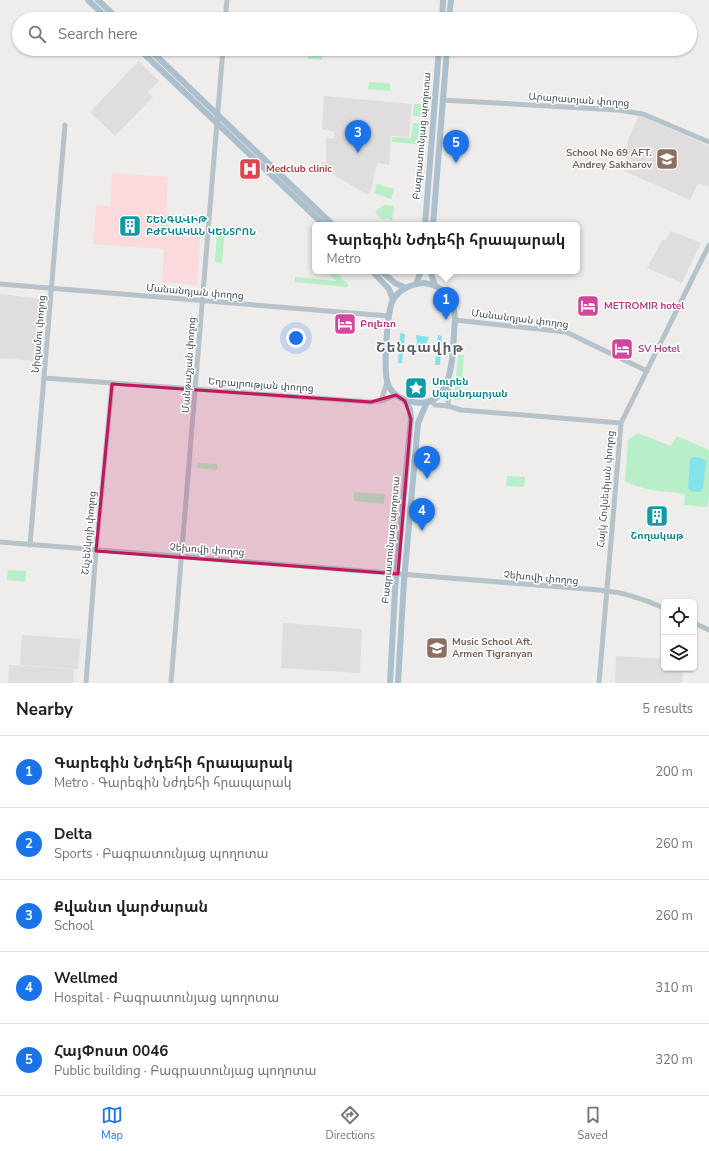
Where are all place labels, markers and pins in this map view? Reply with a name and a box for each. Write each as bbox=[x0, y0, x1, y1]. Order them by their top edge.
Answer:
pin: 3 bbox=[345, 120, 371, 153]
pin: 5 bbox=[443, 130, 469, 163]
place label: School No 69 AFT. Andrey Sakharov bbox=[566, 146, 653, 172]
school or university icon: School No 69 AFT. Andrey Sakharov bbox=[654, 146, 680, 172]
hospital icon: Medclub clinic bbox=[237, 156, 263, 182]
place label: Medclub clinic bbox=[266, 162, 332, 176]
building icon: ՇԵՆԳԱՎԻԹ ԲԺՇԿԱԿԱՆ ԿԵՆՏՐՈՆ bbox=[117, 213, 143, 239]
place label: ՇԵՆԳԱՎԻԹ ԲԺՇԿԱԿԱՆ ԿԵՆՏՐՈՆ bbox=[146, 213, 256, 239]
pin: 1 bbox=[433, 287, 459, 320]
hotel icon: METROMIR hotel bbox=[575, 293, 601, 319]
place label: METROMIR hotel bbox=[604, 299, 685, 313]
hotel icon: Բոլեռո bbox=[332, 311, 358, 337]
place label: Բոլեռո bbox=[360, 317, 396, 331]
hotel icon: SV Hotel bbox=[609, 336, 635, 362]
place label: SV Hotel bbox=[638, 342, 681, 356]
place icon: Սուրեն Սպանդարյան bbox=[403, 375, 429, 401]
place label: Սուրեն Սպանդարյան bbox=[432, 375, 508, 401]
pin: 2 bbox=[414, 446, 440, 479]
pin: 4 bbox=[409, 498, 435, 531]
building icon: Շողակաթ bbox=[644, 503, 670, 529]
place label: Շողակաթ bbox=[631, 529, 684, 543]
school or university icon: Music School Aft. Armen Tigranyan bbox=[424, 635, 450, 661]
place label: Music School Aft. Armen Tigranyan bbox=[452, 635, 533, 661]

